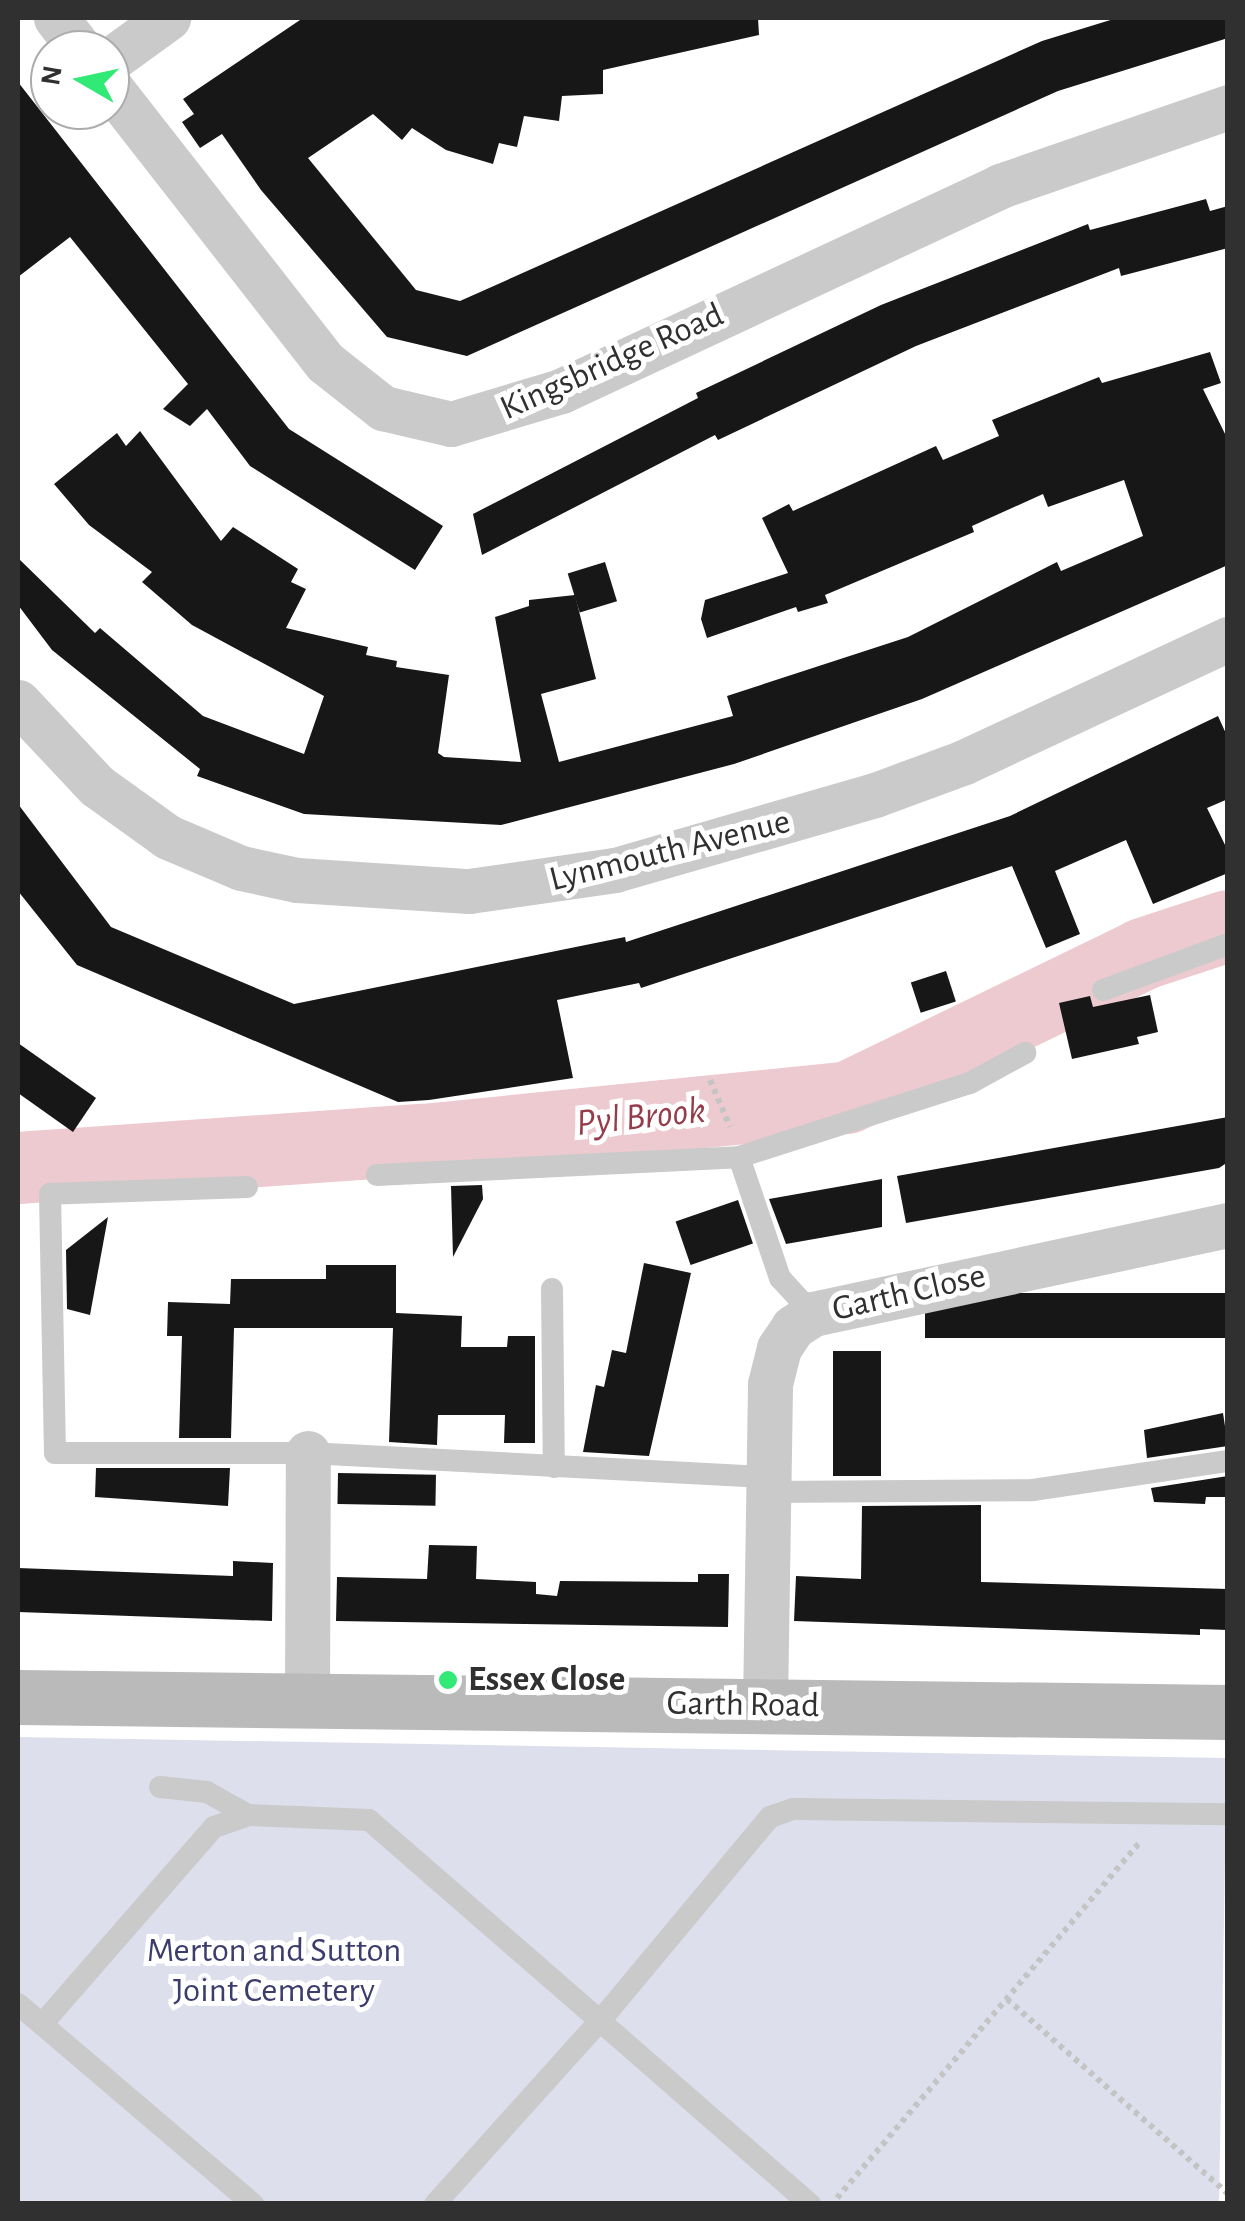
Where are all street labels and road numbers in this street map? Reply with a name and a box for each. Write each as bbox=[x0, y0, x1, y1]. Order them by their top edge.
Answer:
street label: Kingsbridge Road bbox=[494, 294, 730, 430]
street label: Lynmouth Avenue bbox=[545, 801, 795, 901]
street label: Garth Close bbox=[828, 1255, 990, 1331]
street label: Garth Road bbox=[666, 1683, 820, 1727]

